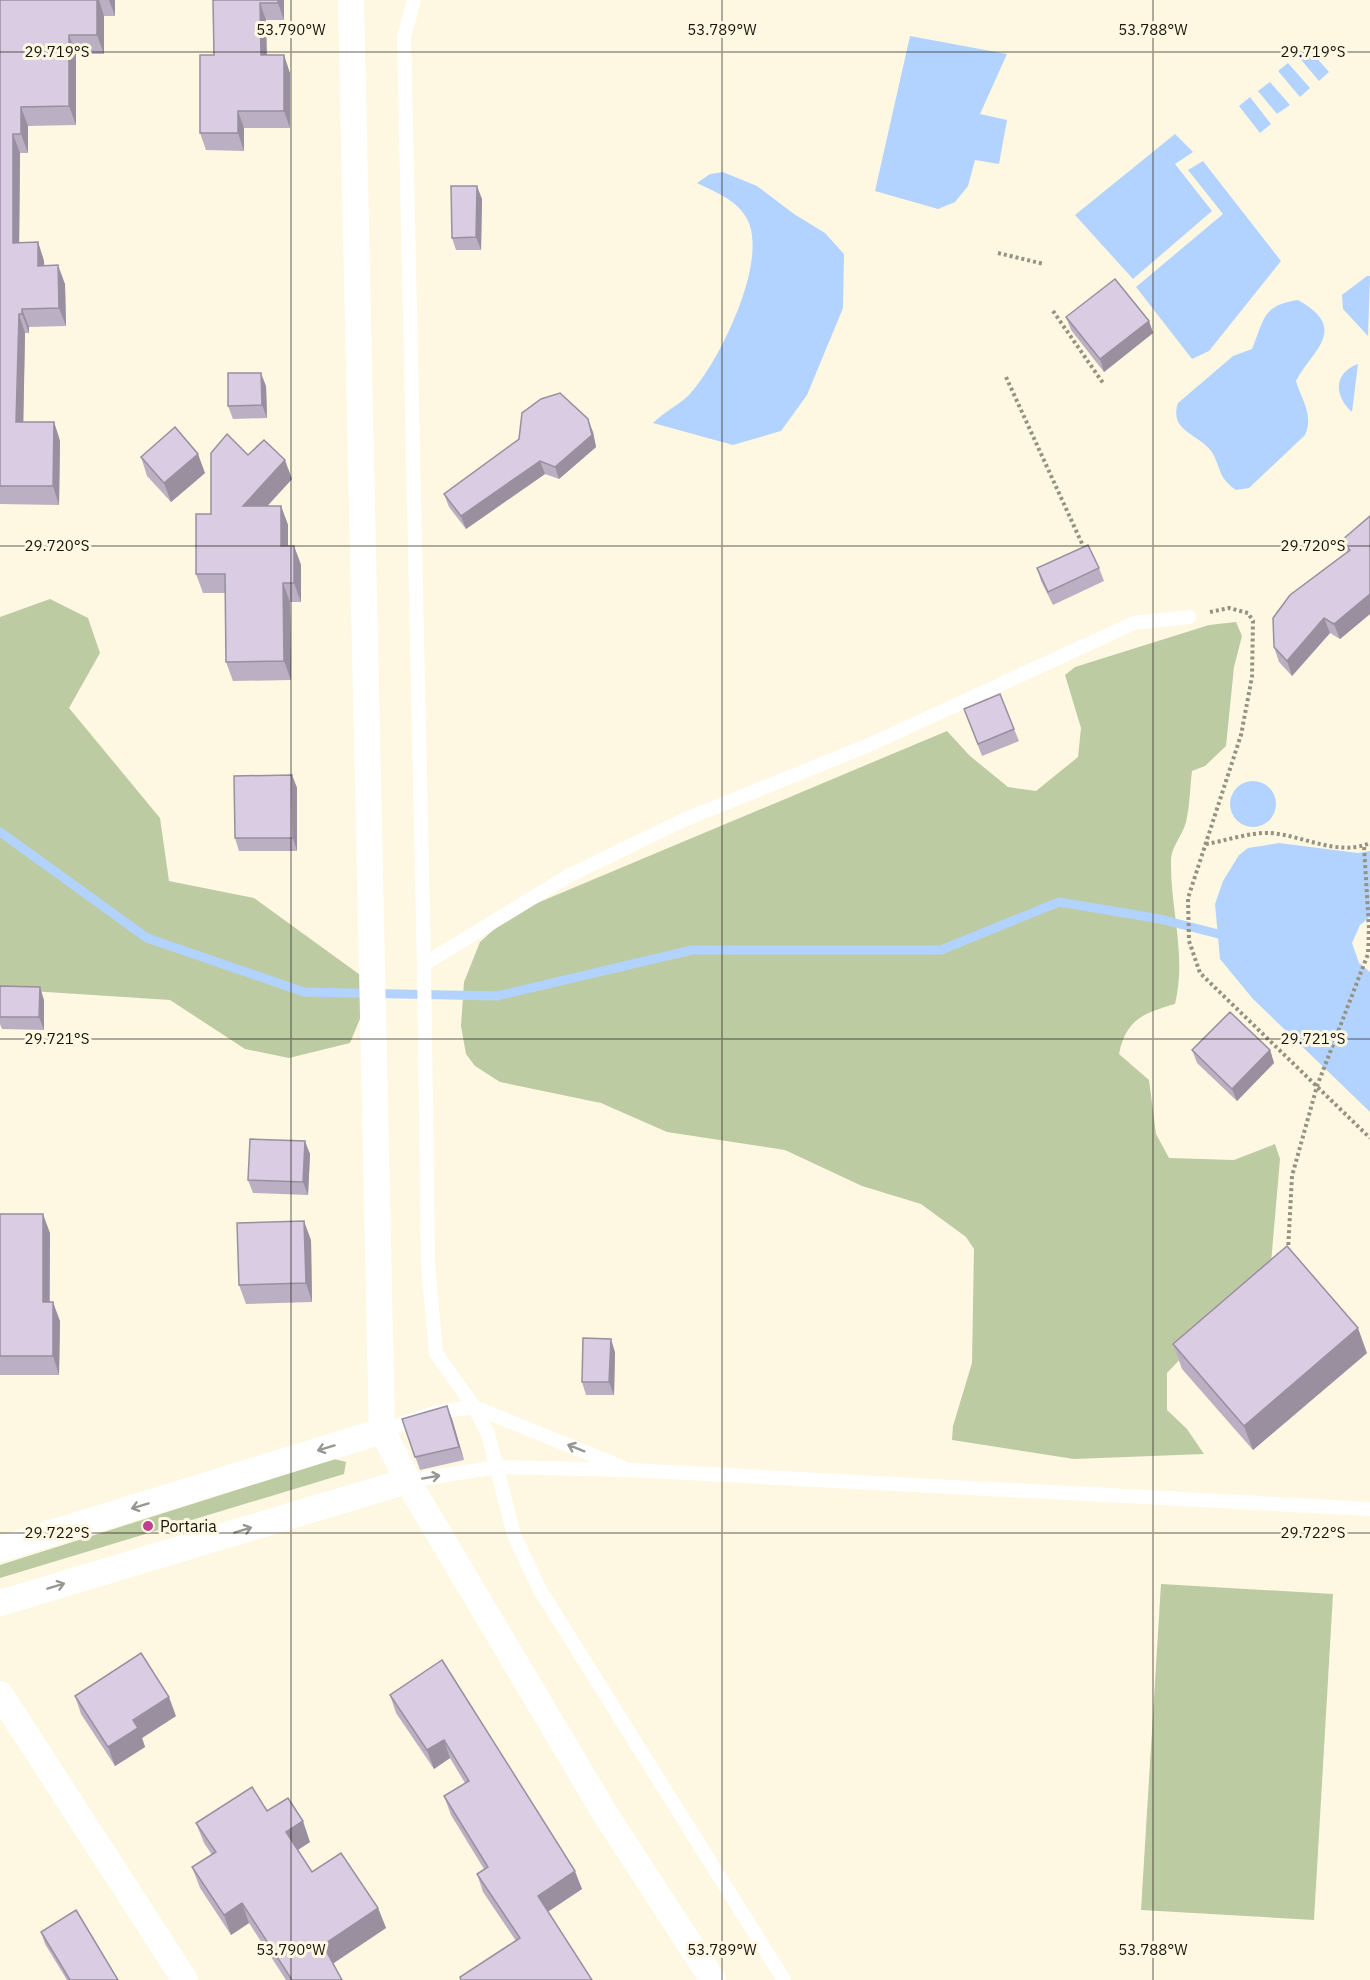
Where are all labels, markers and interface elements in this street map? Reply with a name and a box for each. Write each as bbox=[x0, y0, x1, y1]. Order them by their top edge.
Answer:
text: 53.790°W bbox=[256, 20, 326, 39]
text: 53.789°W bbox=[687, 20, 757, 39]
text: 53.788°W bbox=[1118, 20, 1188, 39]
text: 29.719°S bbox=[25, 42, 89, 61]
text: 29.719°S bbox=[1281, 42, 1345, 61]
text: 29.720°S bbox=[25, 536, 89, 555]
text: 29.720°S bbox=[1281, 536, 1345, 555]
text: 29.721°S bbox=[25, 1029, 89, 1048]
text: 29.721°S bbox=[1281, 1029, 1345, 1048]
one-way arrow bbox=[567, 1442, 585, 1453]
one-way arrow bbox=[317, 1444, 336, 1455]
one-way arrow bbox=[420, 1471, 440, 1482]
one-way arrow bbox=[131, 1501, 150, 1512]
place label: Portaria bbox=[160, 1516, 217, 1536]
marker: Portaria bbox=[141, 1519, 155, 1533]
text: 29.722°S bbox=[25, 1523, 89, 1542]
text: 29.722°S bbox=[1281, 1523, 1345, 1542]
one-way arrow bbox=[233, 1524, 252, 1535]
one-way arrow bbox=[46, 1580, 65, 1591]
text: 53.790°W bbox=[256, 1940, 326, 1959]
text: 53.789°W bbox=[687, 1940, 757, 1959]
text: 53.788°W bbox=[1118, 1940, 1188, 1959]

